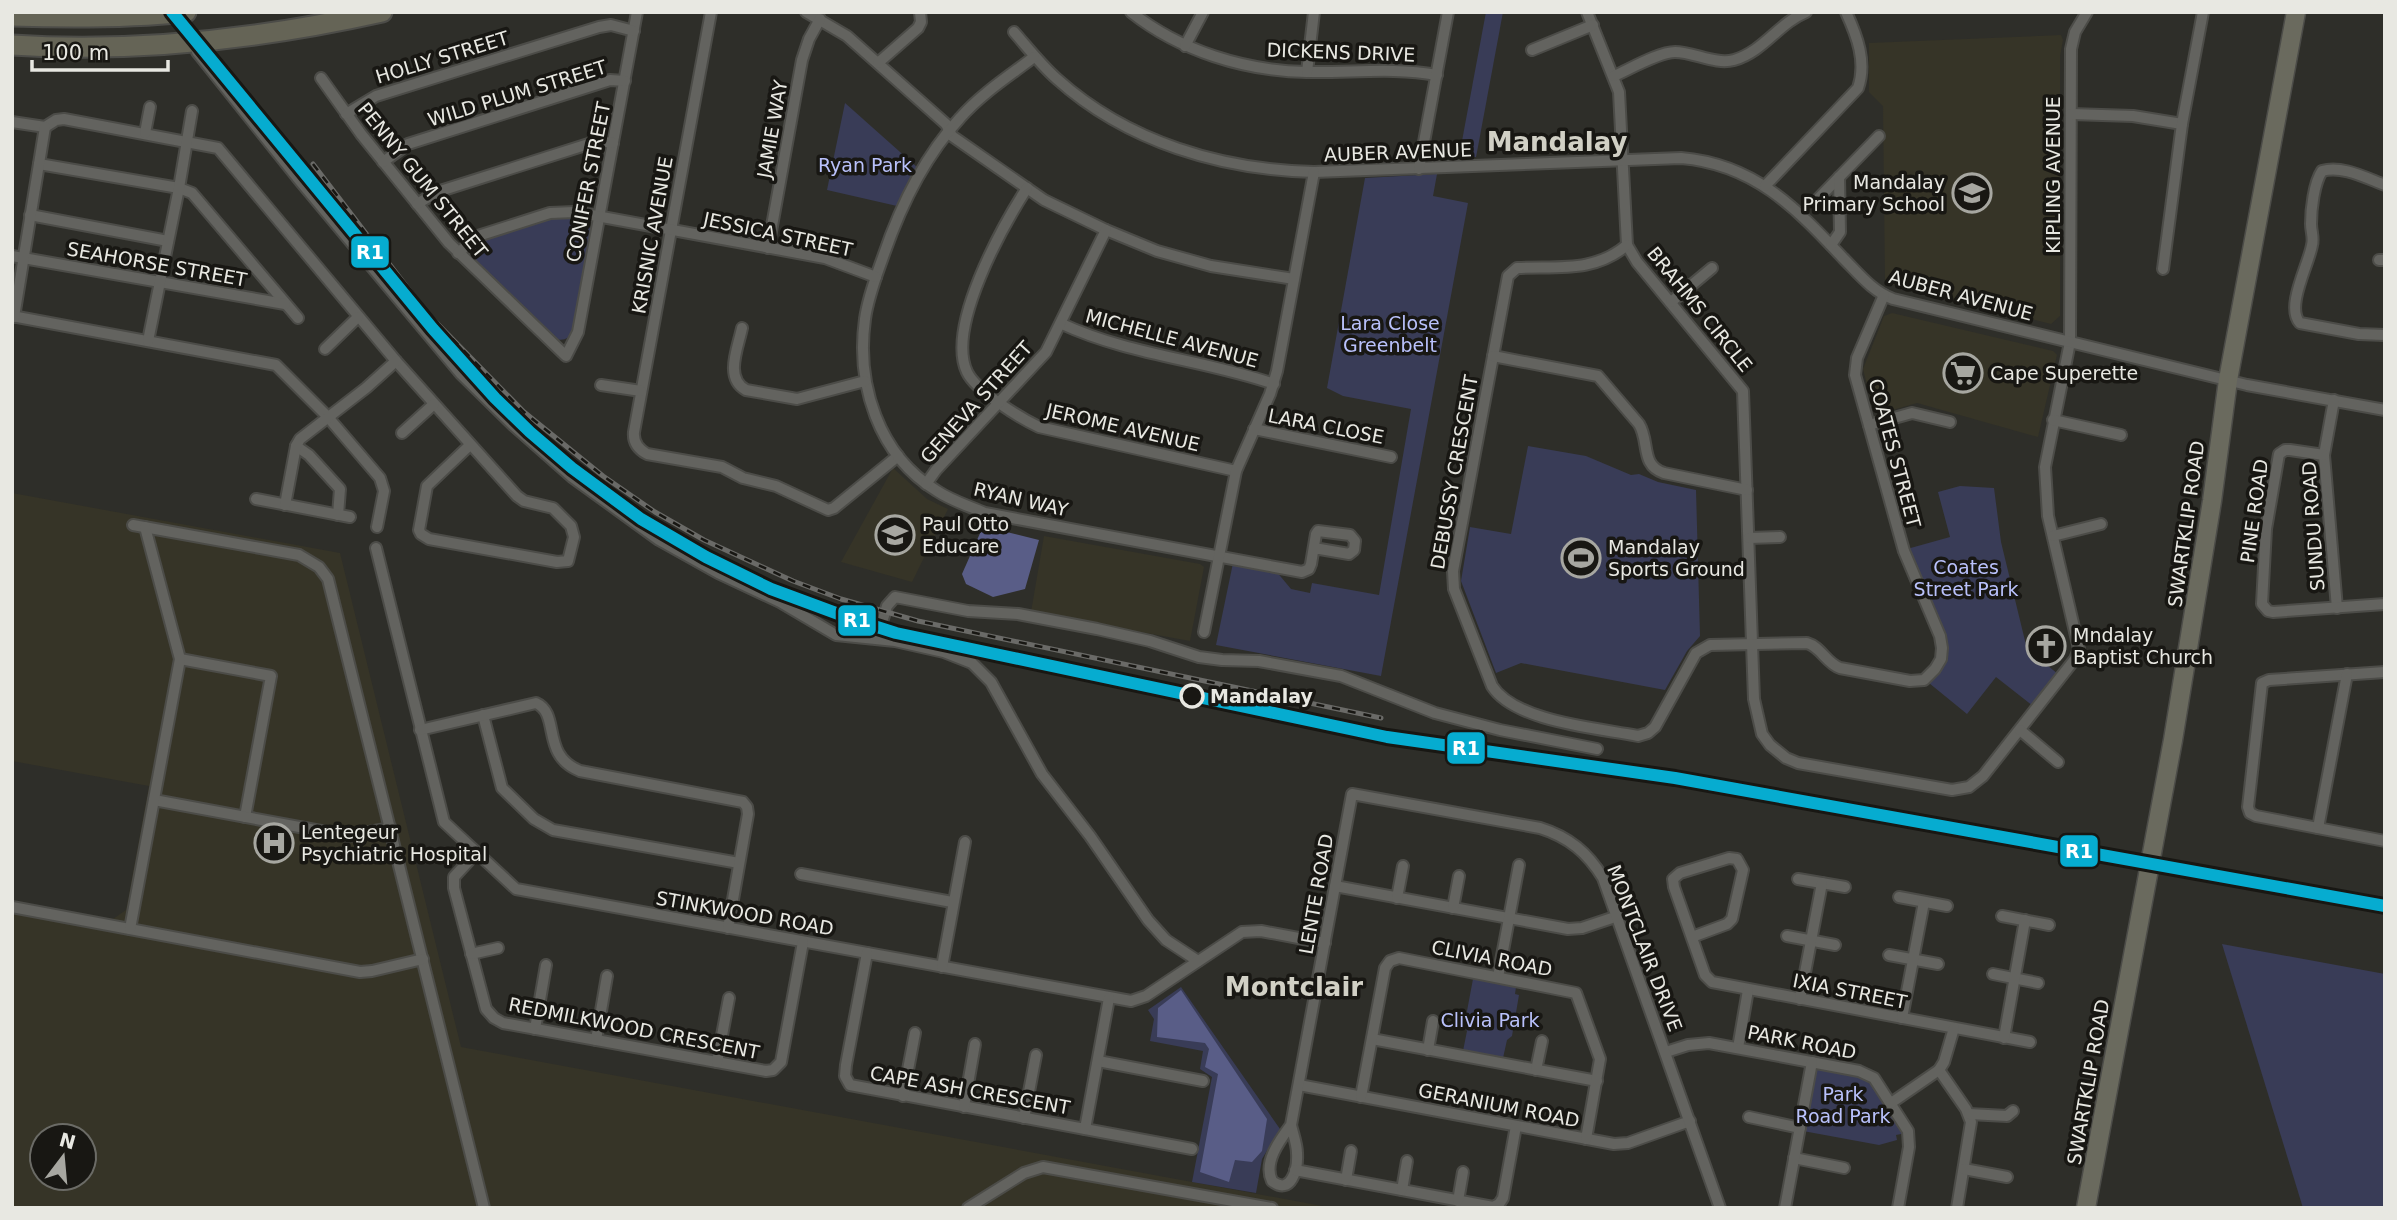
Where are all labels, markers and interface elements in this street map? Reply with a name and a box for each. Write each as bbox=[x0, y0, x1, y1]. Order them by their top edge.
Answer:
street label: HOLLY STREET bbox=[373, 26, 512, 88]
scale bar bbox=[32, 28, 168, 72]
street label: DICKENS DRIVE bbox=[1266, 38, 1416, 66]
text: 100 m bbox=[42, 41, 109, 65]
street label: WILD PLUM STREET bbox=[425, 55, 609, 131]
street label: JAMIE WAY bbox=[752, 78, 792, 181]
street label: KIPLING AVENUE bbox=[2042, 96, 2064, 254]
street label: PENNY GUM STREET bbox=[354, 98, 493, 262]
street label: CONIFER STREET bbox=[562, 100, 614, 264]
district label: Mandalay bbox=[1487, 127, 1627, 157]
street label: AUBER AVENUE bbox=[1324, 138, 1472, 166]
park label: Ryan Park bbox=[818, 154, 912, 176]
street label: KRISNIC AVENUE bbox=[627, 155, 677, 315]
place label: Mandalay Primary School bbox=[1802, 171, 1945, 215]
school or university icon: Mandalay Primary School bbox=[1951, 172, 1993, 214]
street label: JESSICA STREET bbox=[700, 207, 855, 261]
line badge: R1 bbox=[350, 235, 390, 269]
street label: SEAHORSE STREET bbox=[65, 237, 249, 291]
text: R1 bbox=[356, 241, 384, 263]
street label: BRAHMS CIRCLE bbox=[1643, 242, 1757, 376]
street label: AUBER AVENUE bbox=[1887, 265, 2035, 325]
street label: MICHELLE AVENUE bbox=[1083, 304, 1261, 372]
park label: Lara Close Greenbelt bbox=[1340, 312, 1440, 356]
street label: GENEVA STREET bbox=[916, 336, 1037, 467]
supermarket icon: Cape Superette bbox=[1942, 352, 1984, 394]
place label: Cape Superette bbox=[1990, 362, 2138, 384]
street label: DEBUSSY CRESCENT bbox=[1426, 373, 1482, 571]
street label: COATES STREET bbox=[1864, 376, 1926, 530]
street label: JEROME AVENUE bbox=[1043, 398, 1202, 455]
street label: LARA CLOSE bbox=[1266, 404, 1386, 448]
street label: SWARTKLIP ROAD bbox=[2163, 439, 2209, 609]
street label: PINE ROAD bbox=[2236, 458, 2272, 564]
street label: SUNDU ROAD bbox=[2297, 460, 2329, 592]
street label: RYAN WAY bbox=[972, 477, 1071, 521]
place label: Paul Otto Educare bbox=[922, 513, 1009, 557]
school or university icon: Paul Otto Educare bbox=[874, 514, 916, 556]
place label: Mandalay Sports Ground bbox=[1608, 536, 1745, 580]
sports icon: Mandalay Sports Ground bbox=[1560, 537, 1602, 579]
park label: Coates Street Park bbox=[1914, 556, 2018, 600]
line badge: R1 bbox=[837, 604, 877, 637]
text: R1 bbox=[843, 609, 871, 631]
place label: Mndalay Baptist Church bbox=[2073, 624, 2213, 668]
church icon: Mndalay Baptist Church bbox=[2025, 625, 2067, 667]
marker: Mandalay bbox=[1180, 684, 1204, 708]
place label: Mandalay bbox=[1210, 685, 1313, 707]
line badge: R1 bbox=[1446, 731, 1486, 765]
text: R1 bbox=[1452, 737, 1480, 759]
place label: Lentegeur Psychiatric Hospital bbox=[301, 821, 487, 865]
hospital icon: Lentegeur Psychiatric Hospital bbox=[253, 822, 295, 864]
street label: LENTE ROAD bbox=[1295, 832, 1337, 956]
line badge: R1 bbox=[2059, 834, 2099, 868]
text: R1 bbox=[2065, 840, 2093, 862]
street label: MONTCLAIR DRIVE bbox=[1603, 862, 1687, 1034]
street label: STINKWOOD ROAD bbox=[654, 887, 836, 939]
street label: CLIVIA ROAD bbox=[1430, 936, 1554, 980]
street label: IXIA STREET bbox=[1791, 969, 1909, 1013]
district label: Montclair bbox=[1225, 972, 1363, 1002]
street label: REDMILKWOOD CRESCENT bbox=[507, 993, 762, 1063]
street label: SWARTKLIP ROAD bbox=[2063, 997, 2113, 1167]
park label: Clivia Park bbox=[1440, 1009, 1540, 1031]
street label: PARK ROAD bbox=[1746, 1021, 1858, 1063]
street label: CAPE ASH CRESCENT bbox=[868, 1062, 1072, 1119]
street label: GERANIUM ROAD bbox=[1417, 1079, 1581, 1131]
park label: Park Road Park bbox=[1796, 1083, 1890, 1127]
north arrow bbox=[28, 1122, 98, 1192]
text: N bbox=[57, 1128, 78, 1153]

